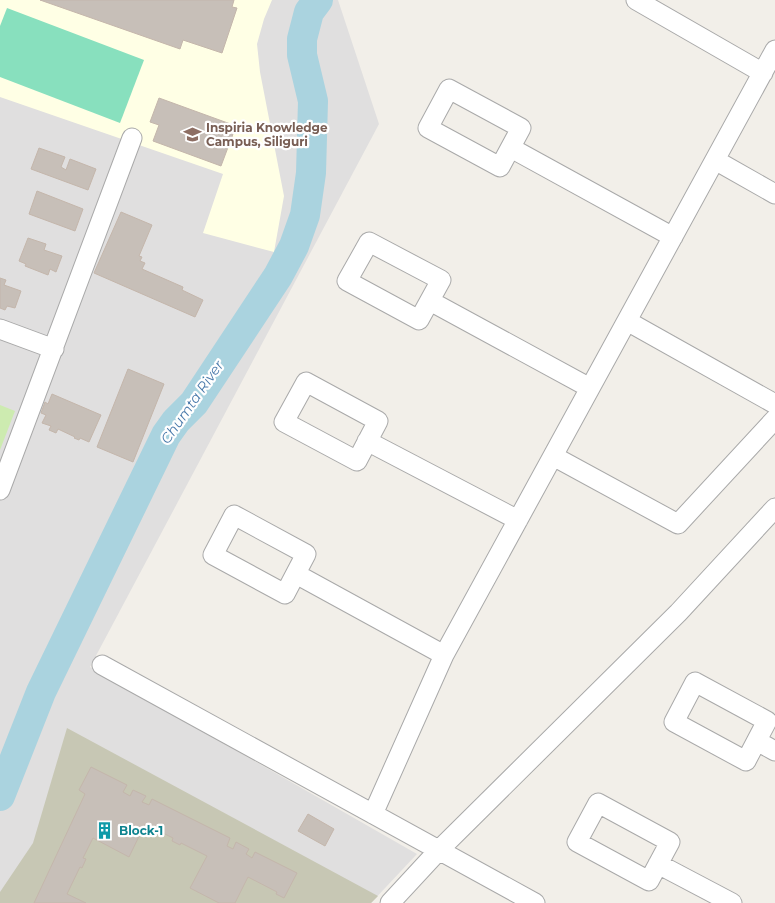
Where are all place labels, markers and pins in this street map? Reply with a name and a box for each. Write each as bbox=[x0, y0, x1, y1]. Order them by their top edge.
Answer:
place label: Inspiria Knowledge Campus, Siliguri bbox=[206, 120, 328, 149]
school or university icon: Inspiria Knowledge Campus, Siliguri bbox=[182, 125, 202, 145]
building icon: Block-1 bbox=[95, 821, 115, 841]
place label: Block-1 bbox=[119, 823, 163, 838]

